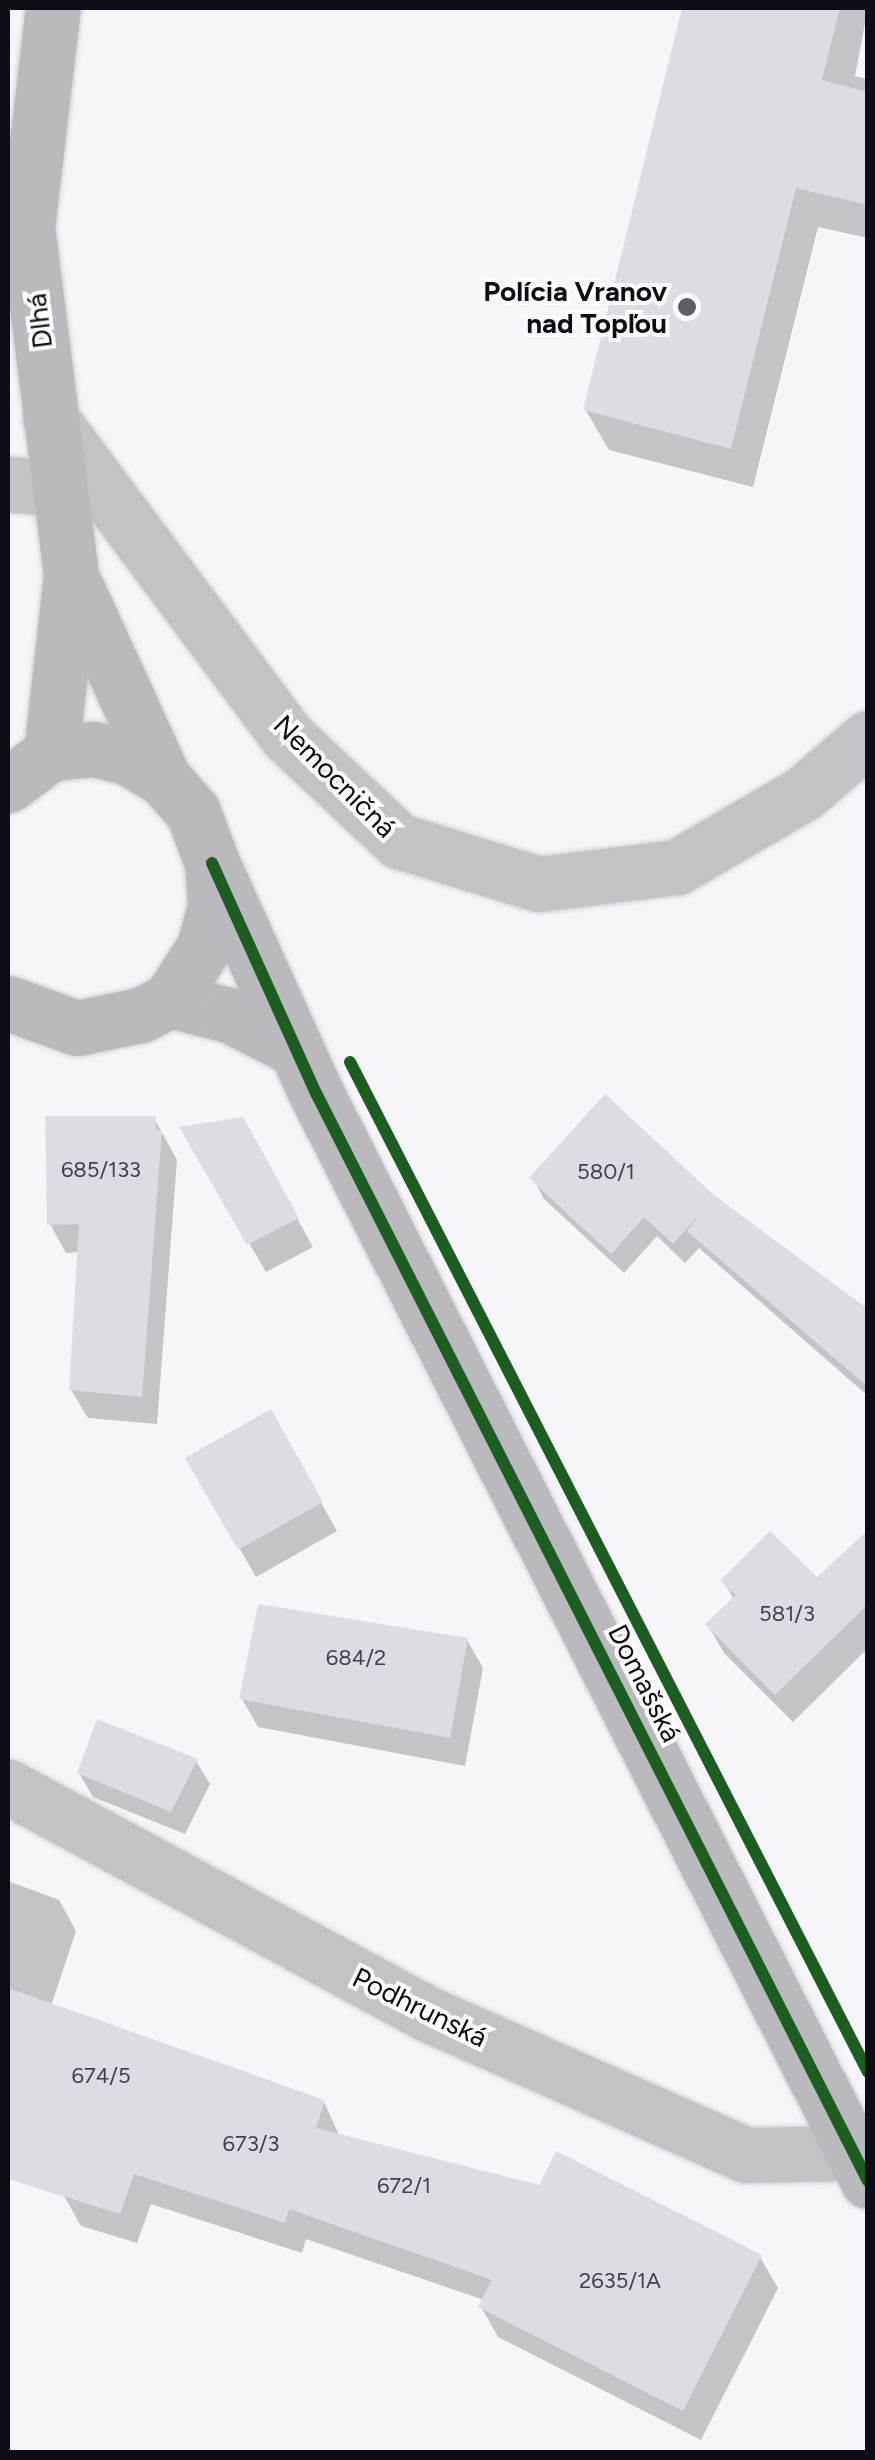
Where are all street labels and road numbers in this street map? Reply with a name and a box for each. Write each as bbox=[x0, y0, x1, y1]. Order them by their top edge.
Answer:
street label: Dlhá bbox=[19, 292, 59, 350]
street label: Nemocničná bbox=[267, 708, 403, 844]
street label: Domašská bbox=[601, 1619, 689, 1747]
street label: Podhrunská bbox=[347, 1960, 493, 2054]

